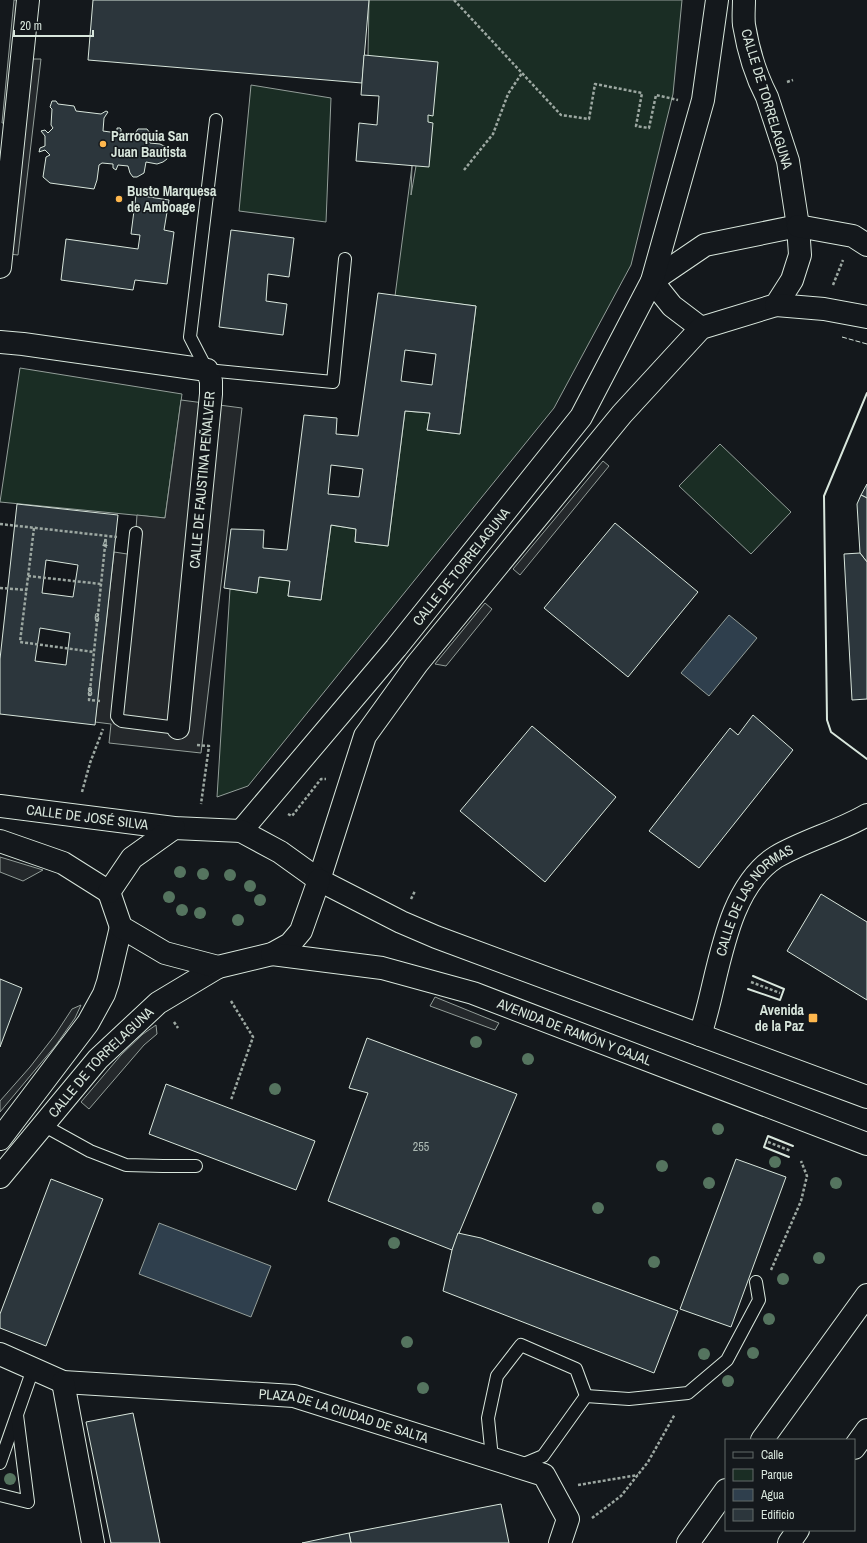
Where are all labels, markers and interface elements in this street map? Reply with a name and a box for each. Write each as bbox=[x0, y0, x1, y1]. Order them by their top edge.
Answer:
scale bar bbox=[14, 12, 93, 38]
text: 20 m bbox=[20, 18, 42, 34]
street label: CALLE DE TORRELAGUNA bbox=[737, 27, 797, 172]
place label: Parroquia San Juan Bautista bbox=[111, 127, 189, 161]
marker: Parroquia San Juan Bautista bbox=[98, 139, 108, 149]
place label: Busto Marquesa de Amboage bbox=[127, 182, 217, 216]
marker: Busto Marquesa de Amboage bbox=[114, 194, 124, 204]
street label: CALLE DE FAUSTINA PEÑALVER bbox=[185, 391, 219, 569]
street label: CALLE DE TORRELAGUNA bbox=[408, 504, 514, 629]
house number: 4 bbox=[102, 536, 108, 552]
house number: 6 bbox=[94, 610, 100, 626]
house number: 8 bbox=[87, 684, 93, 700]
street label: CALLE DE JOSÉ SILVA bbox=[25, 800, 150, 834]
street label: CALLE DE LAS NORMAS bbox=[712, 840, 796, 958]
street label: AVENIDA DE RAMÓN Y CAJAL bbox=[494, 994, 655, 1070]
place label: Avenida de la Paz bbox=[755, 1001, 805, 1035]
street label: CALLE DE TORRELAGUNA bbox=[44, 1003, 157, 1121]
marker: Avenida de la Paz bbox=[807, 1012, 819, 1024]
house number: 255 bbox=[413, 1139, 430, 1155]
street label: PLAZA DE LA CIUDAD DE SALTA bbox=[258, 1385, 431, 1447]
legend bbox=[725, 1439, 855, 1531]
text: Calle bbox=[761, 1447, 783, 1463]
text: Parque bbox=[761, 1467, 793, 1483]
text: Agua bbox=[760, 1487, 785, 1503]
text: Edificio bbox=[761, 1507, 794, 1523]

